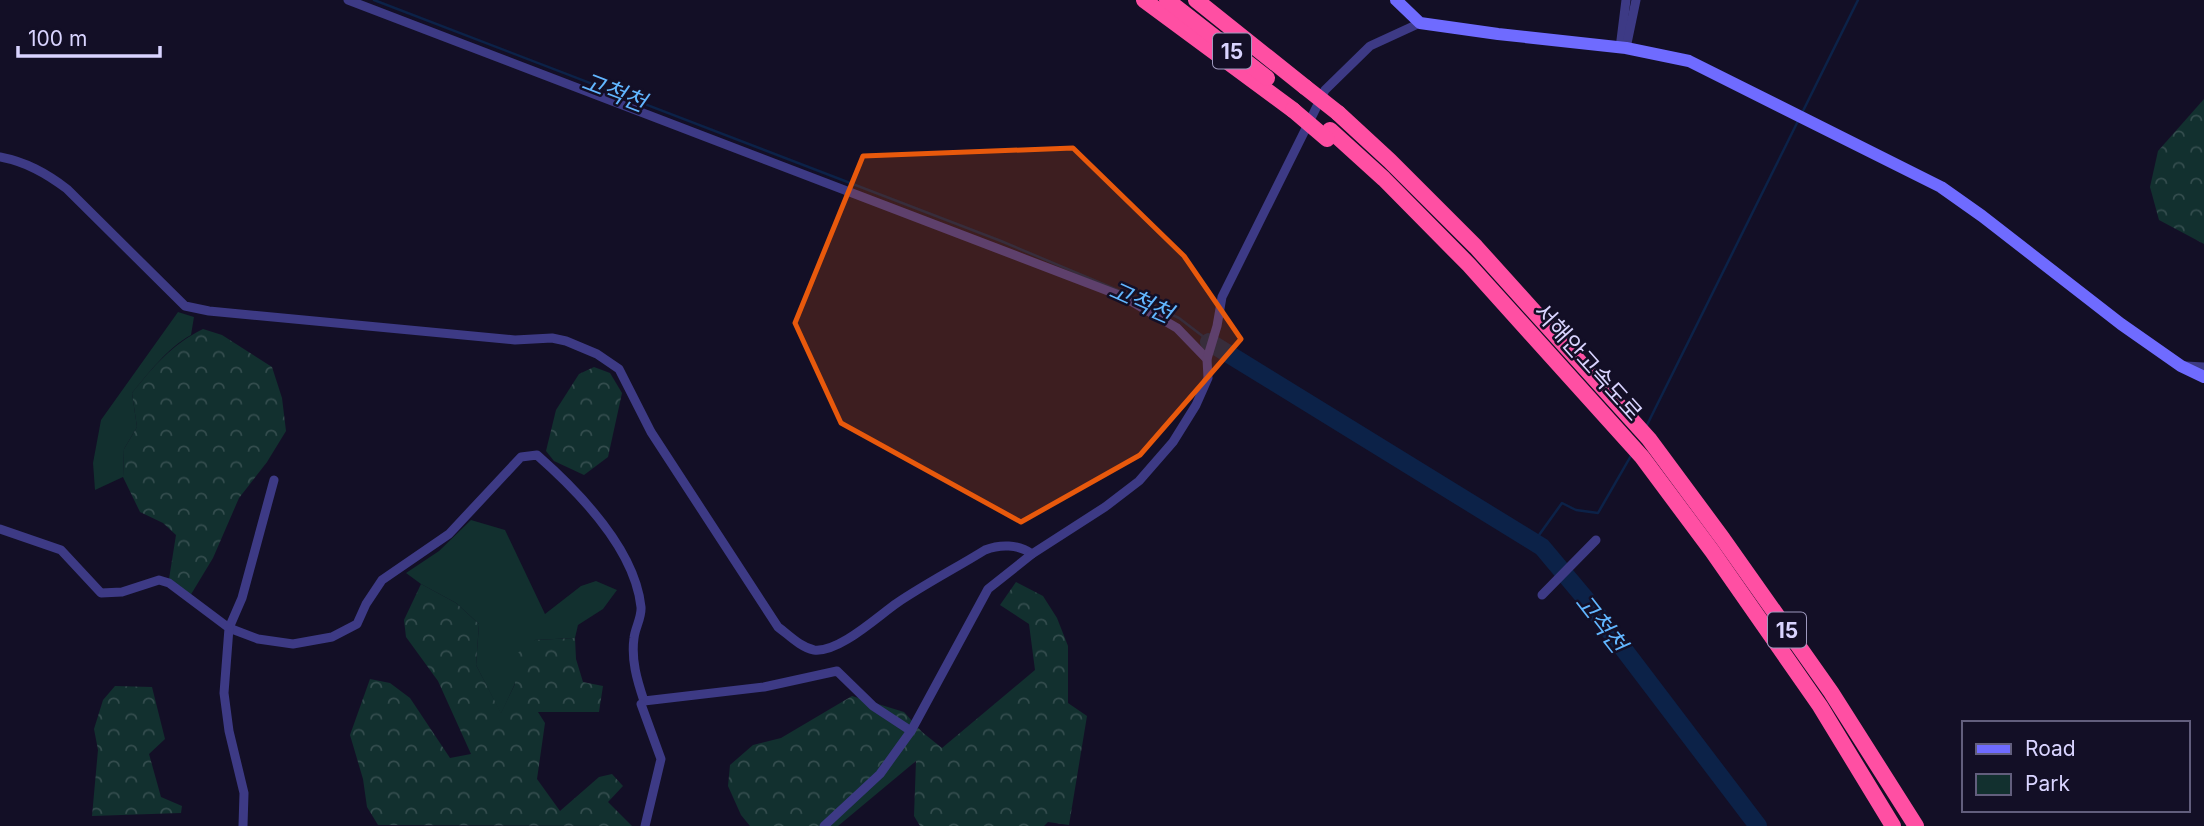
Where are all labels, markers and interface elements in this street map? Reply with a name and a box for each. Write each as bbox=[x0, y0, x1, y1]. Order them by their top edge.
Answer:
scale bar bbox=[18, 14, 159, 58]
text: 100 m bbox=[28, 26, 87, 51]
road number: 15 bbox=[1213, 34, 1251, 68]
water label: 고척천 bbox=[578, 67, 653, 118]
water label: 고척천 bbox=[1105, 275, 1180, 330]
street label: 서해안고속도로 bbox=[1528, 298, 1648, 426]
water label: 고척천 bbox=[1569, 588, 1635, 660]
road number: 15 bbox=[1768, 612, 1806, 648]
legend bbox=[1962, 721, 2190, 812]
text: Road bbox=[2025, 736, 2076, 761]
text: Park bbox=[2025, 771, 2070, 796]

